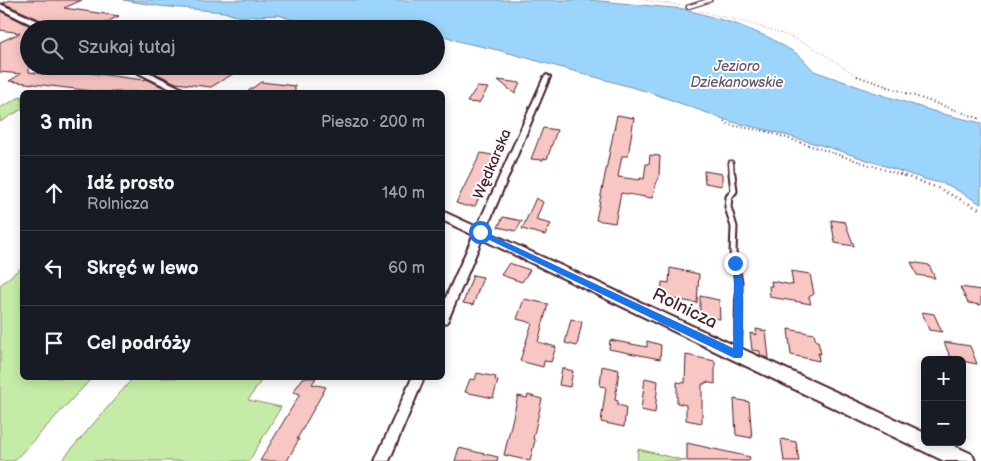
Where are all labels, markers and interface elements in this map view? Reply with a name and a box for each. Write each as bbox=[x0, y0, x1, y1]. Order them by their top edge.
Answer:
search box bbox=[20, 20, 445, 75]
icon: search bbox=[38, 34, 66, 62]
text: Szukaj tutaj bbox=[78, 36, 175, 59]
water label: Jezioro Dziekanowskie bbox=[691, 58, 783, 91]
text: 3 min bbox=[40, 110, 93, 135]
text: Pieszo · 200 m bbox=[321, 113, 425, 132]
street label: Wędkarska bbox=[469, 126, 516, 202]
text: Idź prosto bbox=[87, 172, 175, 195]
icon: ahead bbox=[40, 179, 68, 207]
text: 140 m bbox=[382, 184, 425, 203]
text: Rolnicza bbox=[87, 195, 149, 214]
route start bbox=[469, 221, 492, 244]
route end bbox=[724, 252, 747, 275]
icon: left bbox=[40, 254, 68, 282]
text: Skręć w lewo bbox=[87, 257, 199, 280]
text: 60 m bbox=[388, 259, 425, 278]
street label: Rolnicza bbox=[649, 284, 721, 333]
icon: arrive bbox=[40, 329, 68, 357]
text: Cel podróży bbox=[87, 332, 191, 355]
map controls bbox=[921, 356, 966, 446]
button: + bbox=[921, 356, 966, 401]
button: − bbox=[921, 401, 966, 446]

